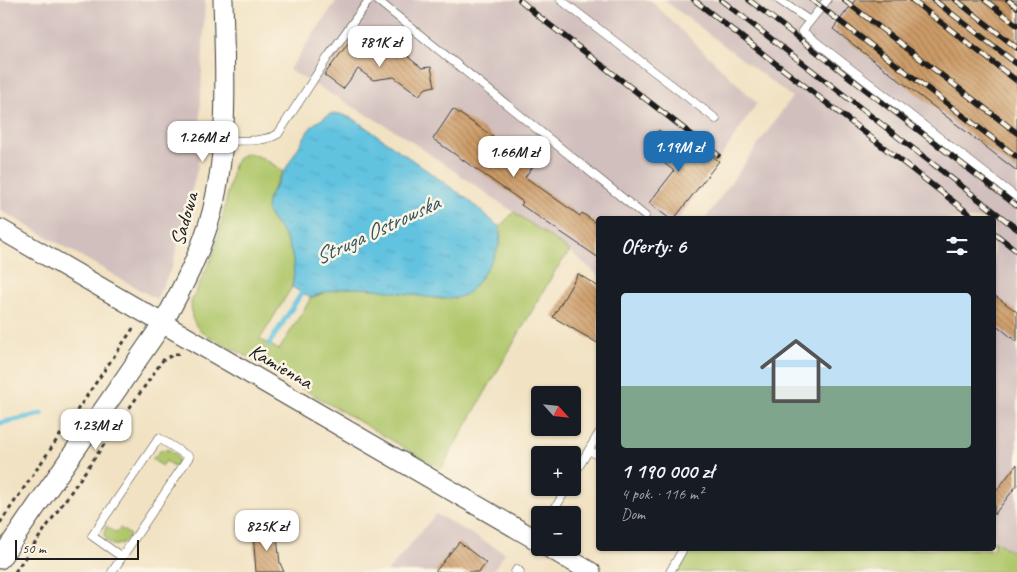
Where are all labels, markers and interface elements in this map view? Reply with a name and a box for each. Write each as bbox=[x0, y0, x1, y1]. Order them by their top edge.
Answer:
pin: 781K zł bbox=[334, 26, 426, 68]
text: 781K zł bbox=[359, 32, 401, 52]
pin: 1.26M zł bbox=[151, 120, 255, 163]
text: 1.26M zł bbox=[178, 127, 228, 147]
pin: 1.19M zł bbox=[627, 130, 731, 173]
pin: 1.66M zł bbox=[462, 136, 566, 178]
text: 1.19M zł bbox=[655, 137, 703, 157]
text: 1.66M zł bbox=[489, 142, 539, 162]
street label: Sadowa bbox=[164, 187, 205, 249]
water label: Struga Ostrowska bbox=[310, 188, 446, 271]
icon: filters bbox=[943, 232, 971, 260]
text: Oferty: 6 bbox=[621, 233, 686, 259]
icon: home bbox=[751, 326, 841, 416]
street label: Kamienna bbox=[244, 337, 319, 396]
north arrow bbox=[531, 386, 581, 436]
map controls bbox=[531, 386, 581, 556]
pin: 1.23M zł bbox=[44, 408, 148, 451]
text: 1.23M zł bbox=[72, 415, 120, 435]
button: + bbox=[531, 446, 581, 496]
text: 1 190 000 zł bbox=[621, 458, 713, 484]
text: 4 pok. · 116 m² bbox=[621, 484, 703, 504]
text: Dom bbox=[621, 504, 645, 524]
button: − bbox=[531, 506, 581, 556]
pin: 825K zł bbox=[221, 510, 313, 552]
text: 825K zł bbox=[246, 516, 288, 536]
scale bar bbox=[15, 537, 139, 560]
text: 50 m bbox=[22, 540, 46, 557]

